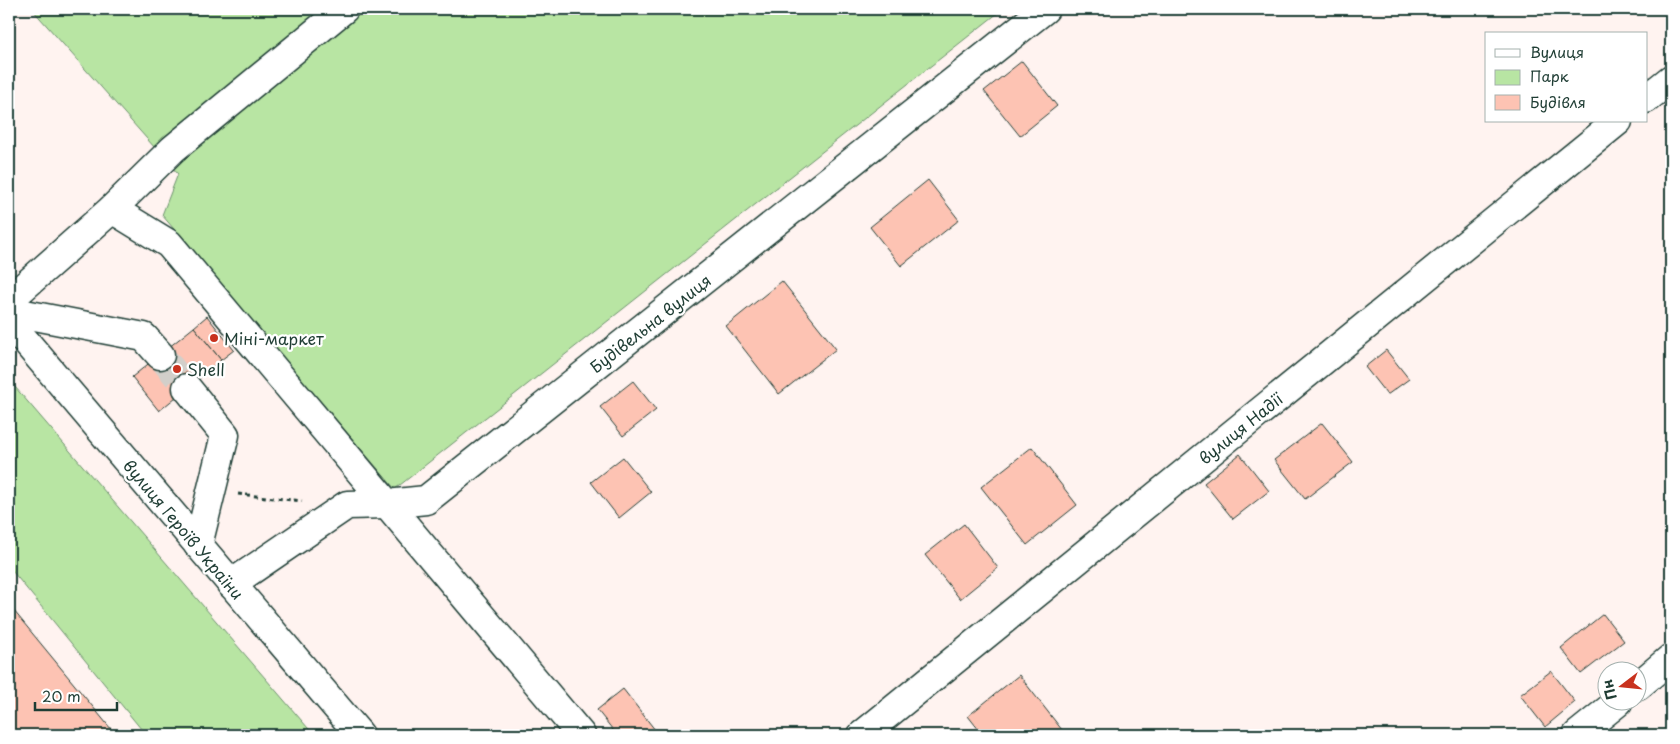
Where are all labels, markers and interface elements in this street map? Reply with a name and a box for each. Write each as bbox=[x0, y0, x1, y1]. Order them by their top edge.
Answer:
legend bbox=[1485, 32, 1648, 122]
text: Вулиця bbox=[1530, 40, 1584, 63]
text: Парк bbox=[1530, 64, 1569, 87]
text: Будівля bbox=[1530, 90, 1586, 113]
street label: Будівельна вулиця bbox=[584, 268, 716, 378]
place label: Міні-маркет bbox=[224, 326, 324, 350]
marker: Міні-маркет bbox=[208, 332, 220, 344]
place label: Shell bbox=[187, 357, 225, 381]
marker: Shell bbox=[171, 363, 183, 375]
street label: вулиця Надії bbox=[1193, 386, 1288, 469]
street label: вулиця Героїв України bbox=[118, 454, 250, 604]
north arrow bbox=[1598, 662, 1648, 712]
text: Пн bbox=[1596, 677, 1622, 702]
scale bar bbox=[35, 679, 118, 711]
text: 20 m bbox=[42, 684, 81, 707]

